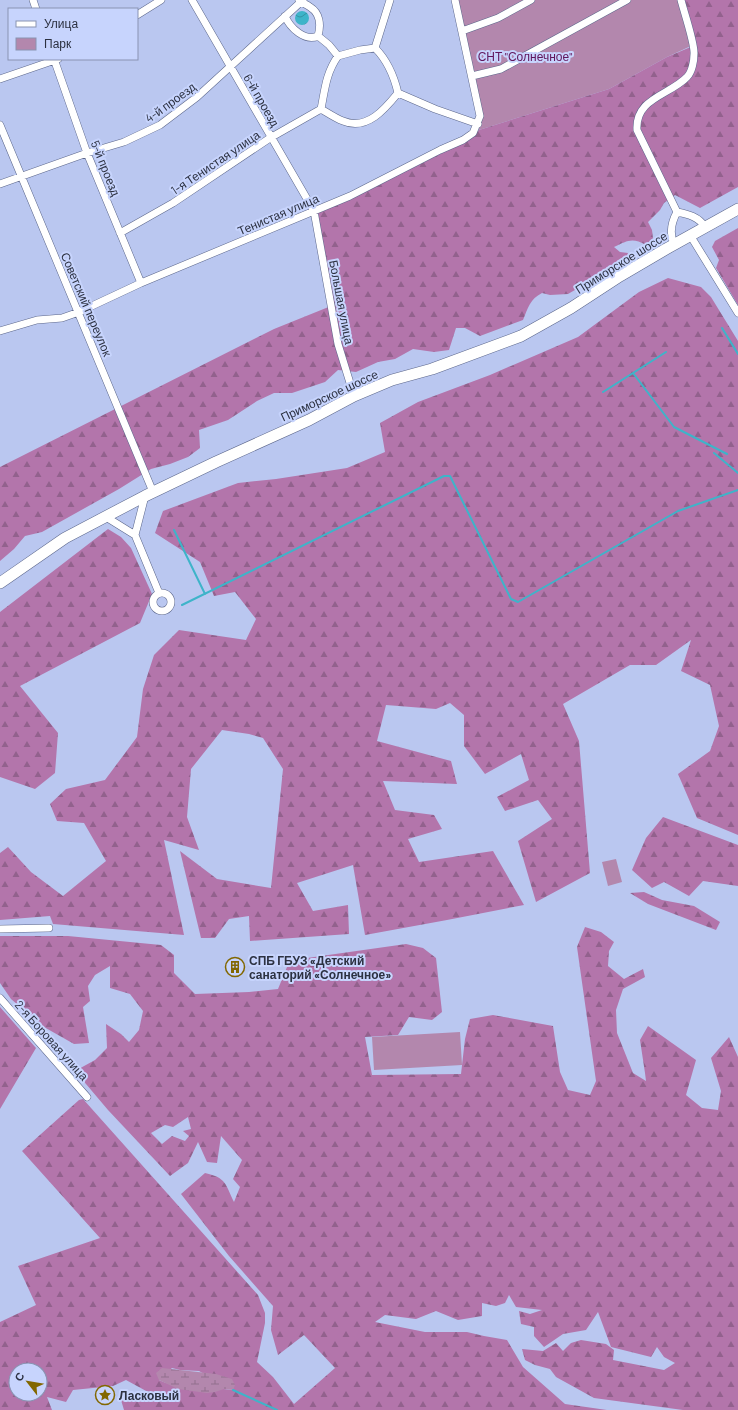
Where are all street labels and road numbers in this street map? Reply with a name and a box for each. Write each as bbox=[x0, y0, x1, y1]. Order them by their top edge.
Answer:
street label: 6-й проезд bbox=[240, 71, 283, 129]
street label: 4-й проезд bbox=[142, 79, 199, 126]
street label: 1-я Тенистая улица bbox=[168, 127, 263, 198]
street label: 5-й проезд bbox=[88, 138, 123, 198]
street label: Тенистая улица bbox=[235, 191, 321, 238]
street label: Приморское шоссе bbox=[572, 228, 670, 297]
street label: Советский переулок bbox=[58, 250, 116, 359]
street label: Большая улица bbox=[326, 259, 357, 346]
street label: Приморское шоссе bbox=[278, 366, 381, 425]
street label: 2-я Боровая улица bbox=[12, 997, 92, 1084]

